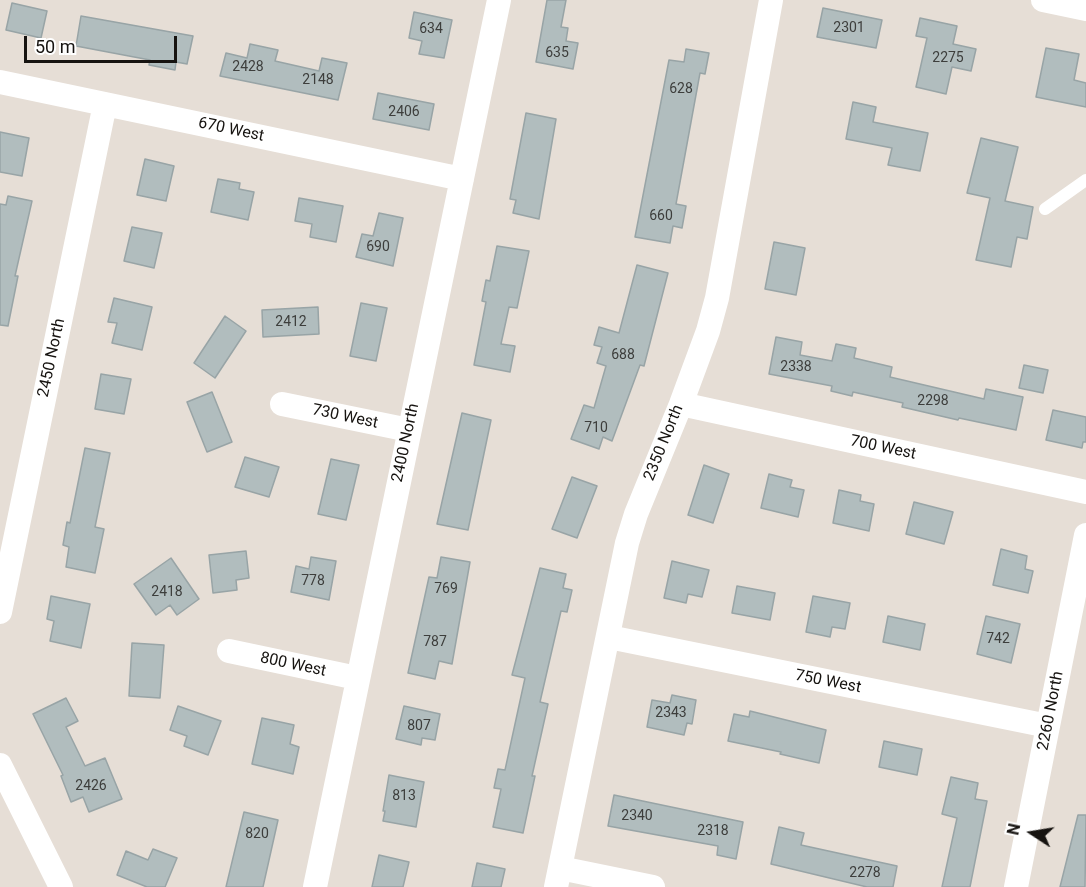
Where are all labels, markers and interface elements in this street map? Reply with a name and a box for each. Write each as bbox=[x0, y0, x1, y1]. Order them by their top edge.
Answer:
house number: 2301 bbox=[833, 20, 865, 36]
house number: 634 bbox=[419, 21, 443, 37]
scale bar bbox=[27, 24, 180, 62]
text: 50 m bbox=[35, 36, 75, 57]
house number: 635 bbox=[545, 45, 569, 61]
house number: 2275 bbox=[932, 50, 964, 66]
house number: 2428 bbox=[232, 59, 264, 75]
house number: 2148 bbox=[302, 72, 334, 88]
house number: 628 bbox=[669, 81, 693, 97]
house number: 2406 bbox=[388, 104, 420, 120]
street label: 670 West bbox=[196, 114, 266, 146]
house number: 660 bbox=[649, 208, 673, 224]
house number: 690 bbox=[366, 239, 390, 255]
house number: 2412 bbox=[275, 314, 307, 330]
street label: 2450 North bbox=[34, 317, 70, 399]
house number: 688 bbox=[611, 347, 635, 363]
house number: 2338 bbox=[780, 359, 812, 375]
house number: 2298 bbox=[917, 393, 949, 409]
street label: 730 West bbox=[310, 401, 380, 433]
street label: 2400 North bbox=[388, 402, 424, 484]
street label: 2350 North bbox=[640, 402, 688, 484]
house number: 710 bbox=[584, 420, 608, 436]
street label: 700 West bbox=[848, 432, 918, 464]
house number: 778 bbox=[301, 573, 325, 589]
house number: 769 bbox=[434, 581, 458, 597]
house number: 2418 bbox=[151, 584, 183, 600]
house number: 742 bbox=[986, 631, 1010, 647]
house number: 787 bbox=[423, 634, 447, 650]
street label: 800 West bbox=[258, 649, 328, 681]
street label: 750 West bbox=[793, 666, 863, 698]
street label: 2260 North bbox=[1034, 670, 1068, 752]
house number: 2343 bbox=[655, 705, 687, 721]
house number: 807 bbox=[407, 718, 431, 734]
house number: 2426 bbox=[75, 778, 107, 794]
house number: 813 bbox=[392, 788, 416, 804]
north arrow bbox=[1002, 803, 1062, 863]
house number: 2340 bbox=[621, 808, 653, 824]
text: N bbox=[1003, 822, 1024, 837]
house number: 2318 bbox=[697, 823, 729, 839]
house number: 820 bbox=[245, 826, 269, 842]
house number: 2278 bbox=[849, 865, 881, 881]

